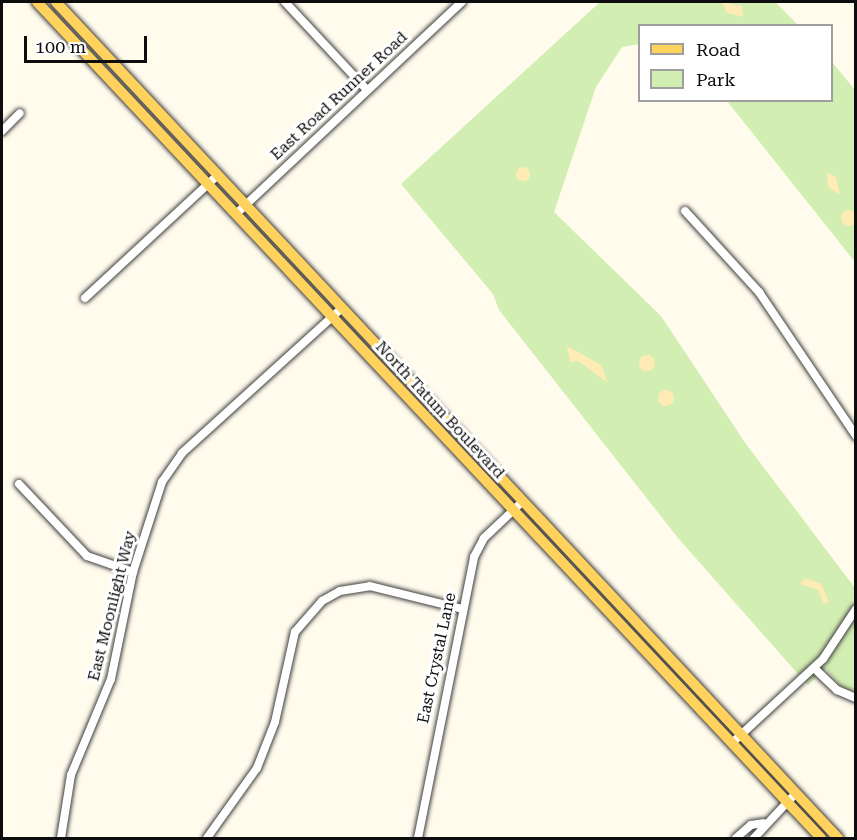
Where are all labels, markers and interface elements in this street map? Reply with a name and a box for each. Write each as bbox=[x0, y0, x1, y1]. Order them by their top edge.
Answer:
scale bar bbox=[27, 24, 150, 62]
legend bbox=[638, 24, 833, 102]
street label: East Road Runner Road bbox=[267, 28, 411, 164]
text: 100 m bbox=[35, 36, 86, 57]
text: Road bbox=[696, 39, 740, 60]
text: Park bbox=[696, 69, 736, 90]
street label: North Tatum Boulevard bbox=[371, 337, 509, 483]
street label: East Moonlight Way bbox=[84, 529, 140, 683]
street label: East Crystal Lane bbox=[414, 591, 460, 725]

